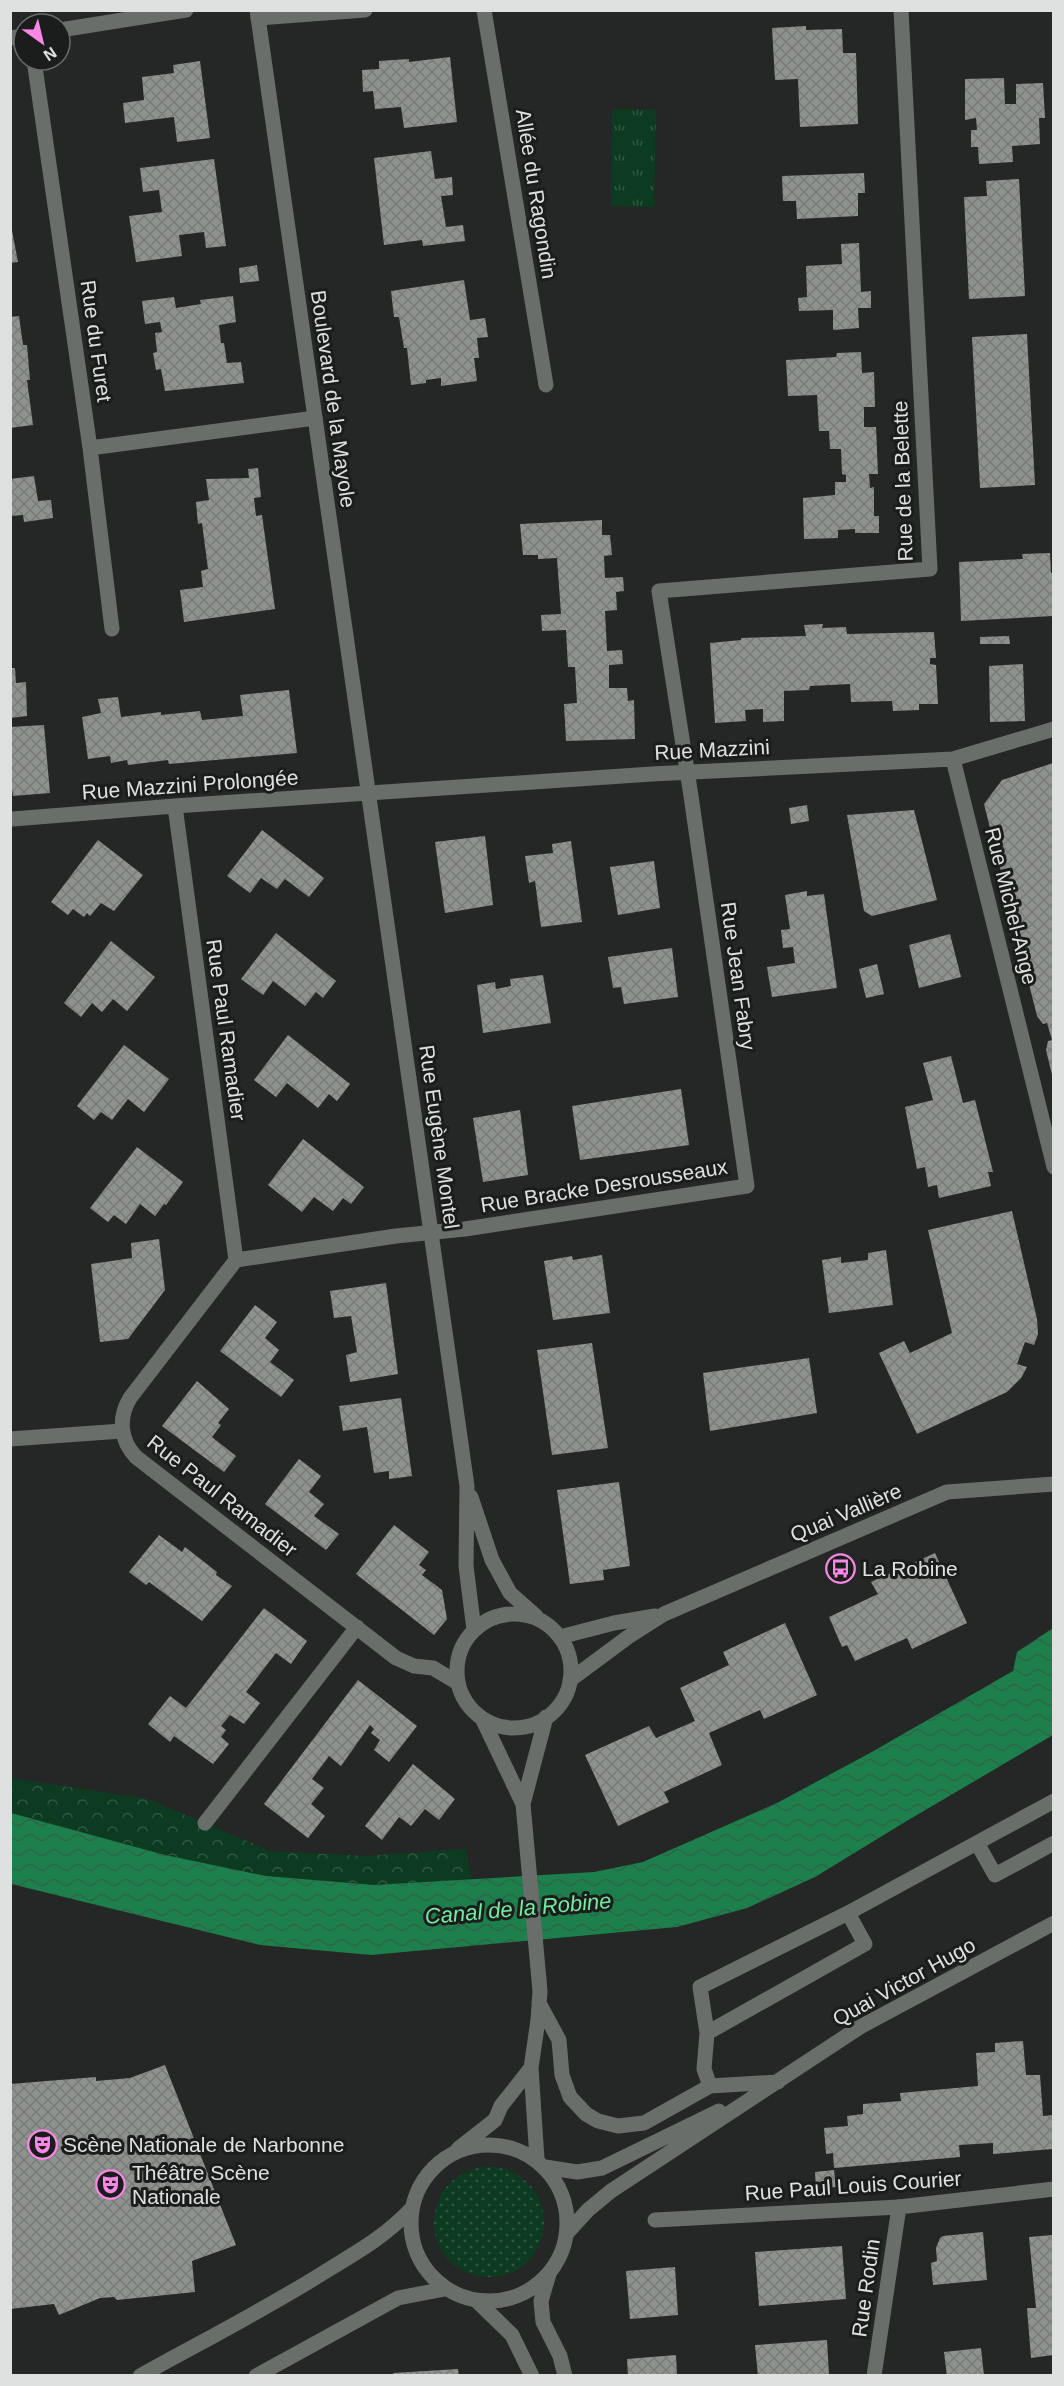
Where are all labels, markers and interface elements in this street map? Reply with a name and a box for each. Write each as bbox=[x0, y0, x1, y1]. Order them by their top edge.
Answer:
north arrow bbox=[12, 12, 72, 72]
text: N bbox=[41, 44, 60, 64]
street label: Allée du Ragondin bbox=[512, 107, 561, 280]
street label: Rue du Furet bbox=[77, 279, 116, 403]
street label: Boulevard de la Mayole bbox=[307, 289, 360, 509]
street label: Rue de la Belette bbox=[888, 400, 917, 562]
street label: Rue Mazzini bbox=[654, 735, 770, 764]
street label: Rue Mazzini Prolongée bbox=[81, 765, 299, 804]
street label: Rue Michel-Ange bbox=[981, 825, 1042, 987]
street label: Rue Jean Fabry bbox=[717, 900, 760, 1052]
street label: Rue Paul Ramadier bbox=[202, 938, 251, 1122]
street label: Rue Eugène Montel bbox=[415, 1043, 464, 1230]
street label: Rue Bracke Desrousseaux bbox=[479, 1155, 730, 1216]
street label: Rue Paul Ramadier bbox=[143, 1430, 302, 1561]
street label: Quai Vallière bbox=[787, 1479, 905, 1546]
bus stop icon: La Robine bbox=[825, 1553, 857, 1585]
place label: La Robine bbox=[862, 1557, 958, 1580]
water label: Canal de la Robine bbox=[424, 1888, 612, 1929]
street label: Quai Victor Hugo bbox=[828, 1933, 979, 2030]
theatre icon: Scène Nationale de Narbonne bbox=[26, 2129, 58, 2161]
place label: Scène Nationale de Narbonne bbox=[63, 2133, 344, 2156]
place label: Théâtre Scène Nationale bbox=[132, 2161, 270, 2208]
street label: Rue Paul Louis Courier bbox=[744, 2166, 962, 2205]
theatre icon: Théâtre Scène Nationale bbox=[95, 2169, 127, 2201]
street label: Rue Rodin bbox=[847, 2237, 884, 2339]

